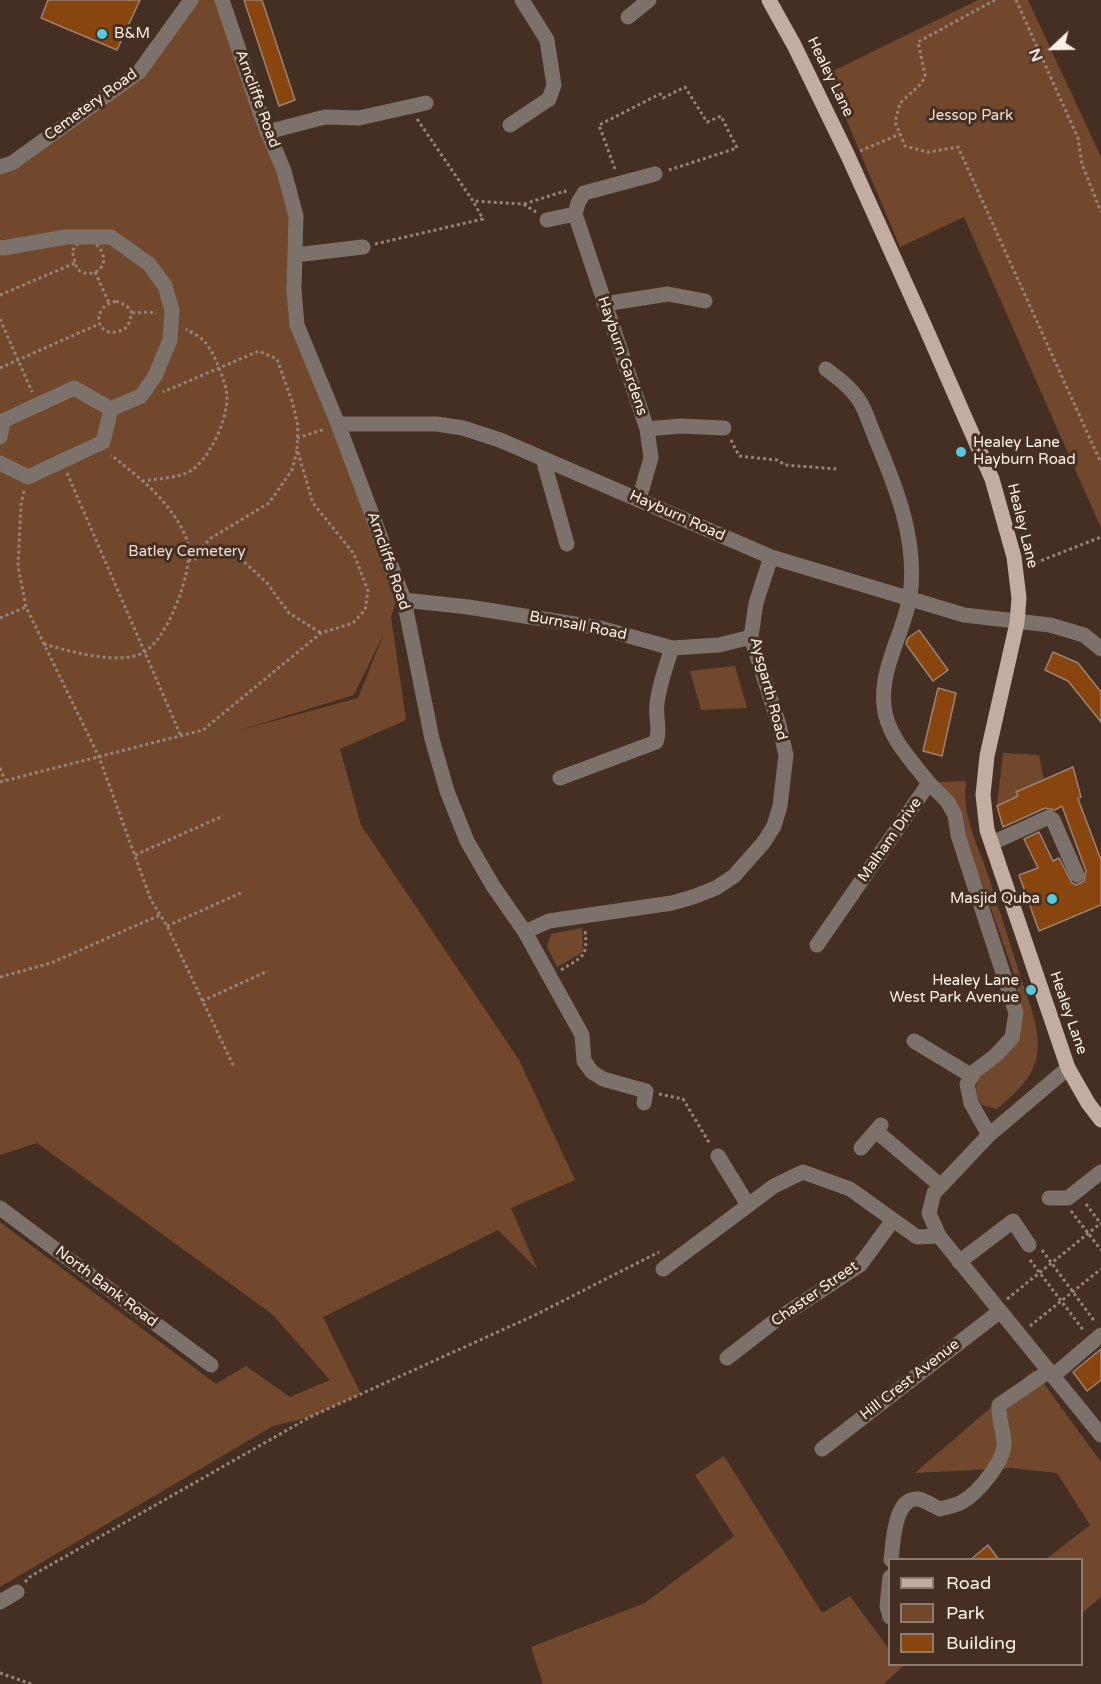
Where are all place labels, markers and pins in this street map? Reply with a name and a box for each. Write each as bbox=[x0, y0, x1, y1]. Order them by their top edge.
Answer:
place label: B&M bbox=[114, 25, 150, 43]
marker: B&M bbox=[95, 27, 109, 41]
place label: Healey Lane Hayburn Road bbox=[973, 434, 1076, 469]
marker: Healey Lane Hayburn Road bbox=[954, 445, 968, 459]
place label: Masjid Quba bbox=[950, 890, 1040, 908]
marker: Masjid Quba bbox=[1045, 892, 1059, 906]
place label: Healey Lane West Park Avenue bbox=[890, 972, 1019, 1007]
marker: Healey Lane West Park Avenue bbox=[1024, 983, 1038, 997]

